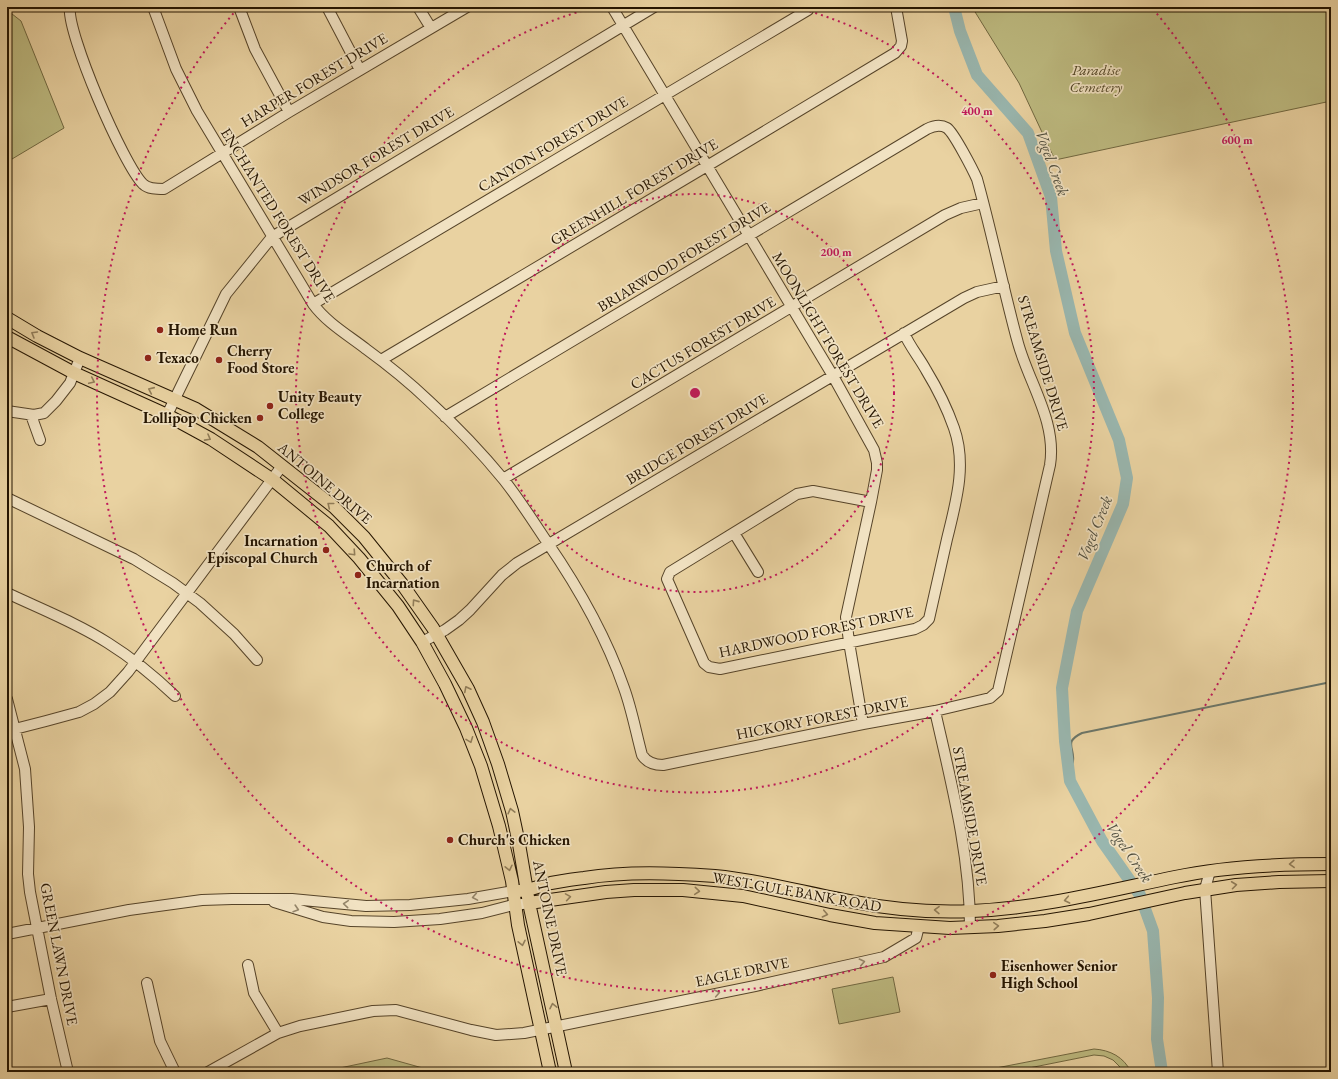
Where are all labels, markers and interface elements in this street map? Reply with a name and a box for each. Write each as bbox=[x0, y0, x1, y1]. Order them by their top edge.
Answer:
street label: HARPER FOREST DRIVE bbox=[237, 28, 391, 131]
park label: Paradise Cemetery bbox=[1070, 60, 1122, 96]
street label: CANYON FOREST DRIVE bbox=[474, 91, 632, 196]
street label: WINDSOR FOREST DRIVE bbox=[295, 101, 457, 210]
text: 400 m bbox=[961, 103, 993, 119]
street label: ENCHANTED FOREST DRIVE bbox=[217, 124, 340, 306]
water label: Vogel Creek bbox=[1031, 127, 1074, 200]
text: 600 m bbox=[1221, 132, 1253, 148]
street label: GREENHILL FOREST DRIVE bbox=[546, 134, 721, 249]
street label: BRIARWOOD FOREST DRIVE bbox=[594, 197, 774, 316]
text: 200 m bbox=[820, 244, 852, 260]
street label: MOONLIGHT FOREST DRIVE bbox=[768, 248, 889, 432]
street label: CACTUS FOREST DRIVE bbox=[627, 291, 779, 394]
street label: STREAMSIDE DRIVE bbox=[1014, 293, 1073, 433]
place label: Home Run bbox=[168, 320, 238, 339]
marker: Home Run bbox=[155, 325, 165, 335]
one-way arrow bbox=[31, 331, 38, 338]
place label: Cherry Food Store bbox=[227, 341, 295, 377]
place label: Texaco bbox=[156, 348, 199, 367]
marker: Texaco bbox=[143, 353, 153, 363]
marker: Cherry Food Store bbox=[214, 355, 224, 365]
one-way arrow bbox=[87, 376, 95, 384]
centre of rings bbox=[688, 386, 702, 400]
one-way arrow bbox=[147, 387, 155, 395]
place label: Unity Beauty College bbox=[278, 387, 362, 423]
street label: BRIDGE FOREST DRIVE bbox=[622, 388, 772, 489]
marker: Unity Beauty College bbox=[265, 401, 275, 411]
place label: Lollipop Chicken bbox=[143, 408, 253, 427]
marker: Lollipop Chicken bbox=[255, 413, 265, 423]
one-way arrow bbox=[204, 433, 211, 440]
street label: ANTOINE DRIVE bbox=[273, 437, 377, 528]
water label: Vogel Creek bbox=[1072, 492, 1117, 564]
one-way arrow bbox=[327, 502, 335, 509]
place label: Incarnation Episcopal Church bbox=[207, 531, 319, 567]
marker: Incarnation Episcopal Church bbox=[321, 545, 331, 555]
one-way arrow bbox=[349, 548, 356, 556]
place label: Church of Incarnation bbox=[366, 556, 440, 592]
marker: Church of Incarnation bbox=[353, 570, 363, 580]
one-way arrow bbox=[413, 600, 420, 607]
street label: HARDWOOD FOREST DRIVE bbox=[717, 601, 915, 661]
one-way arrow bbox=[465, 686, 472, 693]
street label: HICKORY FOREST DRIVE bbox=[734, 691, 910, 744]
one-way arrow bbox=[466, 736, 474, 743]
street label: STREAMSIDE DRIVE bbox=[949, 745, 992, 887]
one-way arrow bbox=[508, 808, 516, 814]
water label: Vogel Creek bbox=[1102, 818, 1158, 887]
place label: Church's Chicken bbox=[458, 830, 571, 849]
marker: Church's Chicken bbox=[445, 835, 455, 845]
street label: ANTOINE DRIVE bbox=[529, 857, 572, 978]
one-way arrow bbox=[1289, 860, 1295, 868]
one-way arrow bbox=[504, 864, 513, 871]
street label: WEST GULF BANK ROAD bbox=[711, 867, 883, 916]
street label: GREEN LAWN DRIVE bbox=[36, 881, 83, 1027]
one-way arrow bbox=[1231, 881, 1237, 890]
one-way arrow bbox=[694, 887, 700, 896]
one-way arrow bbox=[472, 893, 478, 901]
one-way arrow bbox=[565, 893, 571, 902]
one-way arrow bbox=[1064, 895, 1070, 904]
one-way arrow bbox=[343, 899, 349, 908]
one-way arrow bbox=[293, 904, 300, 913]
one-way arrow bbox=[934, 906, 940, 915]
one-way arrow bbox=[822, 910, 828, 918]
one-way arrow bbox=[993, 922, 999, 931]
one-way arrow bbox=[517, 940, 526, 946]
street label: EAGLE DRIVE bbox=[693, 952, 791, 991]
place label: Eisenhower Senior High School bbox=[1001, 956, 1118, 992]
one-way arrow bbox=[859, 959, 865, 967]
marker: Eisenhower Senior High School bbox=[988, 970, 998, 980]
one-way arrow bbox=[714, 990, 720, 998]
one-way arrow bbox=[549, 1003, 557, 1010]

